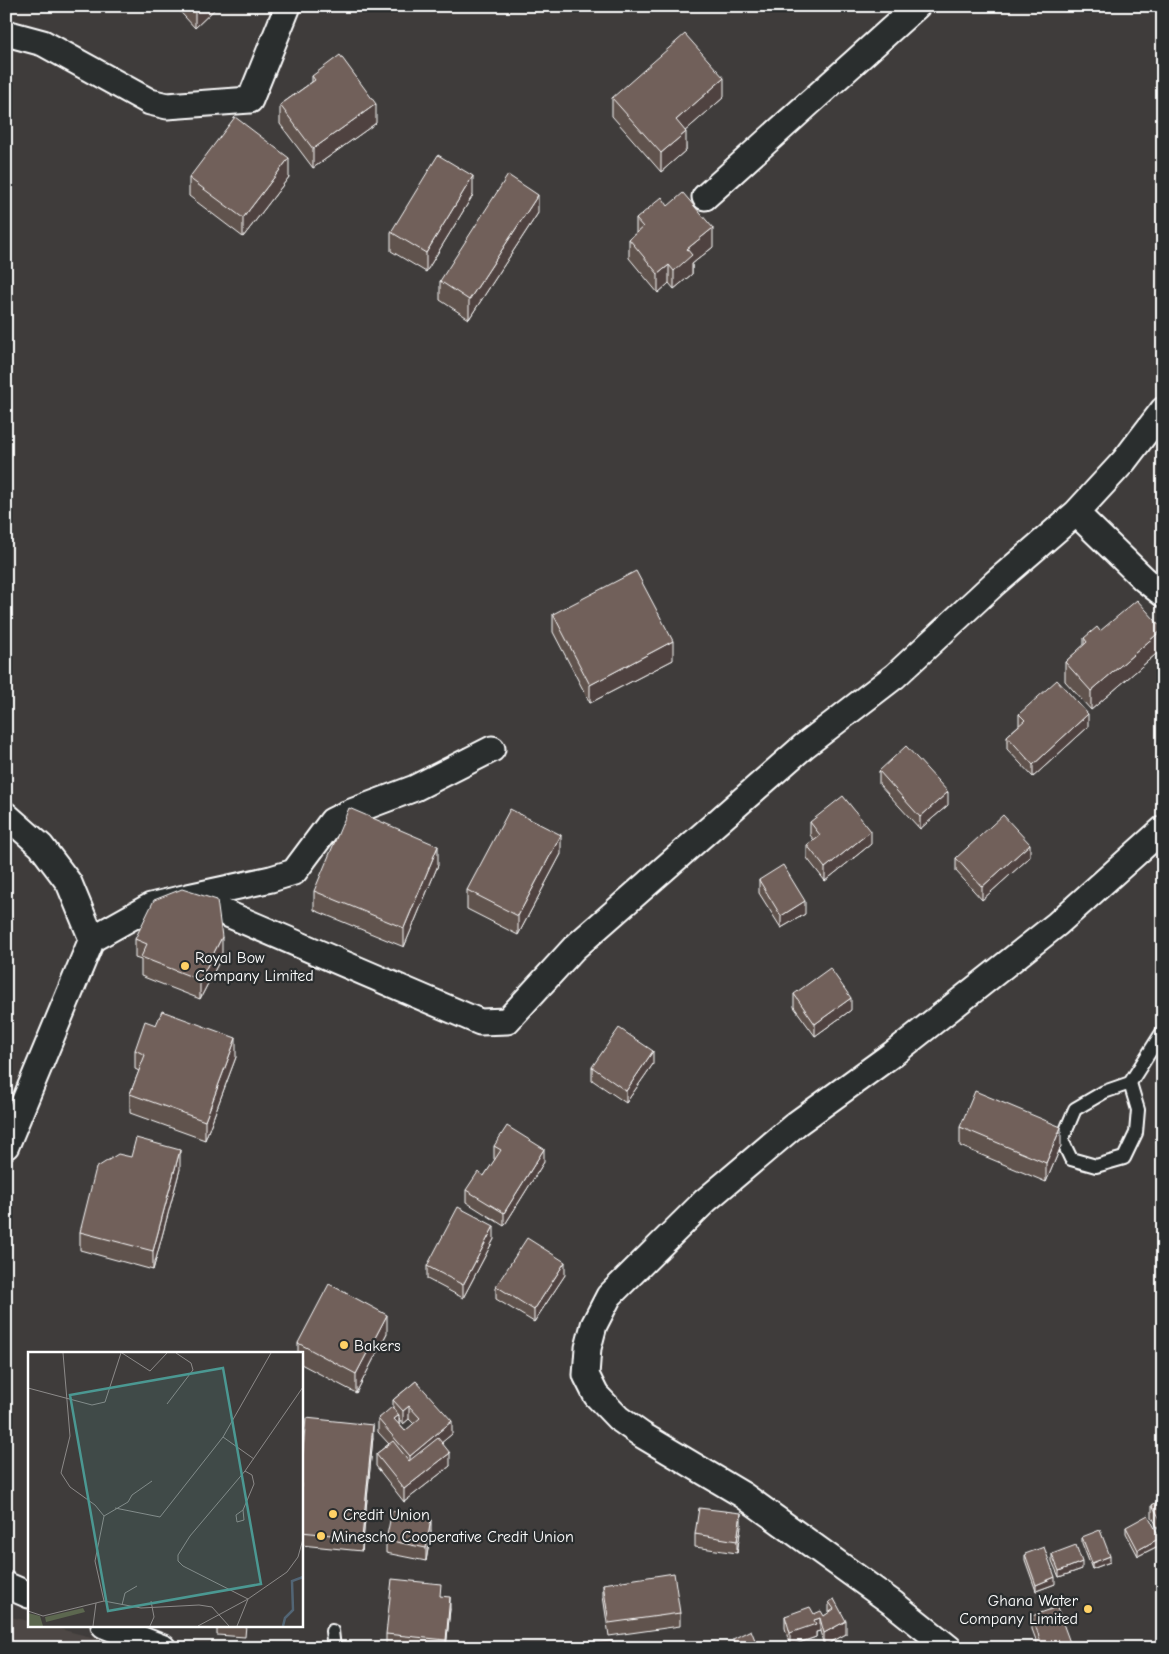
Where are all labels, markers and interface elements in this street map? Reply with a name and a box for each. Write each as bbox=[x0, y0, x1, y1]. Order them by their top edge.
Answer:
place label: Royal Bow Company Limited bbox=[195, 949, 314, 985]
marker: Royal Bow Company Limited bbox=[179, 960, 191, 972]
place label: Bakers bbox=[354, 1337, 401, 1355]
marker: Bakers bbox=[338, 1339, 350, 1351]
inset map bbox=[28, 1352, 302, 1626]
place label: Credit Union bbox=[343, 1506, 430, 1524]
marker: Credit Union bbox=[327, 1508, 339, 1520]
place label: Minescho Cooperative Credit Union bbox=[331, 1528, 574, 1546]
marker: Minescho Cooperative Credit Union bbox=[315, 1530, 327, 1542]
place label: Ghana Water Company Limited bbox=[959, 1592, 1079, 1628]
marker: Ghana Water Company Limited bbox=[1082, 1603, 1094, 1615]

